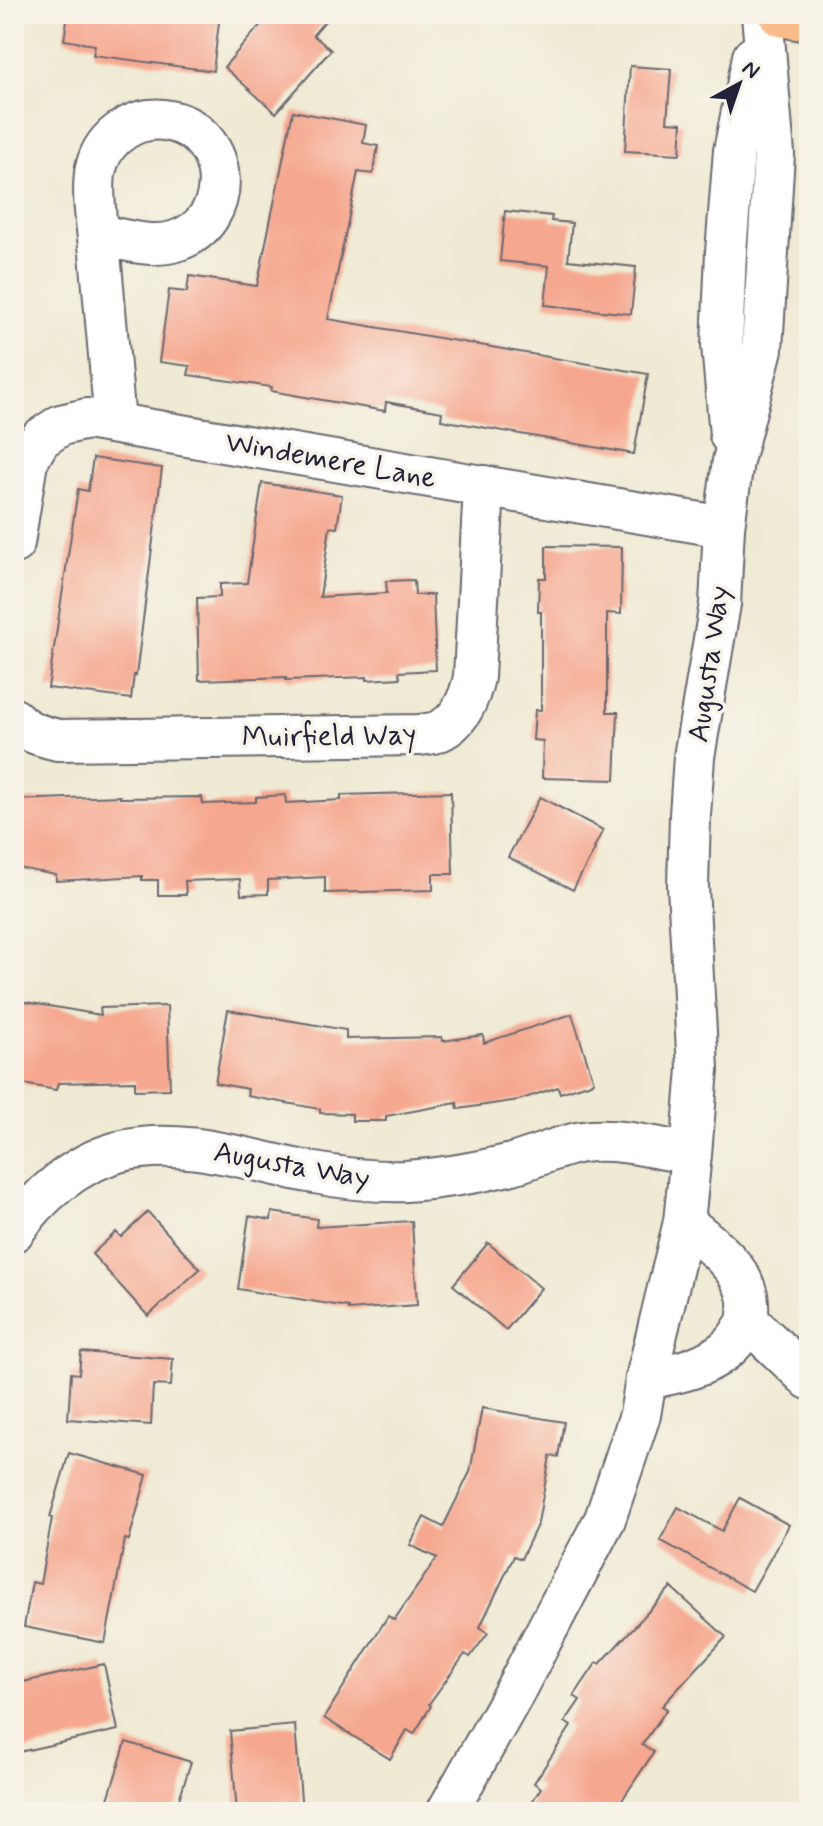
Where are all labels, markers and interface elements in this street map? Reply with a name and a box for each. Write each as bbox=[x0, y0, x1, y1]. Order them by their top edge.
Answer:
north arrow bbox=[699, 44, 779, 124]
text: N bbox=[736, 55, 765, 86]
street label: Windemere Lane bbox=[222, 423, 439, 498]
street label: Augusta Way bbox=[679, 583, 740, 745]
street label: Muirfield Way bbox=[241, 715, 417, 758]
street label: Augusta Way bbox=[211, 1133, 373, 1198]

